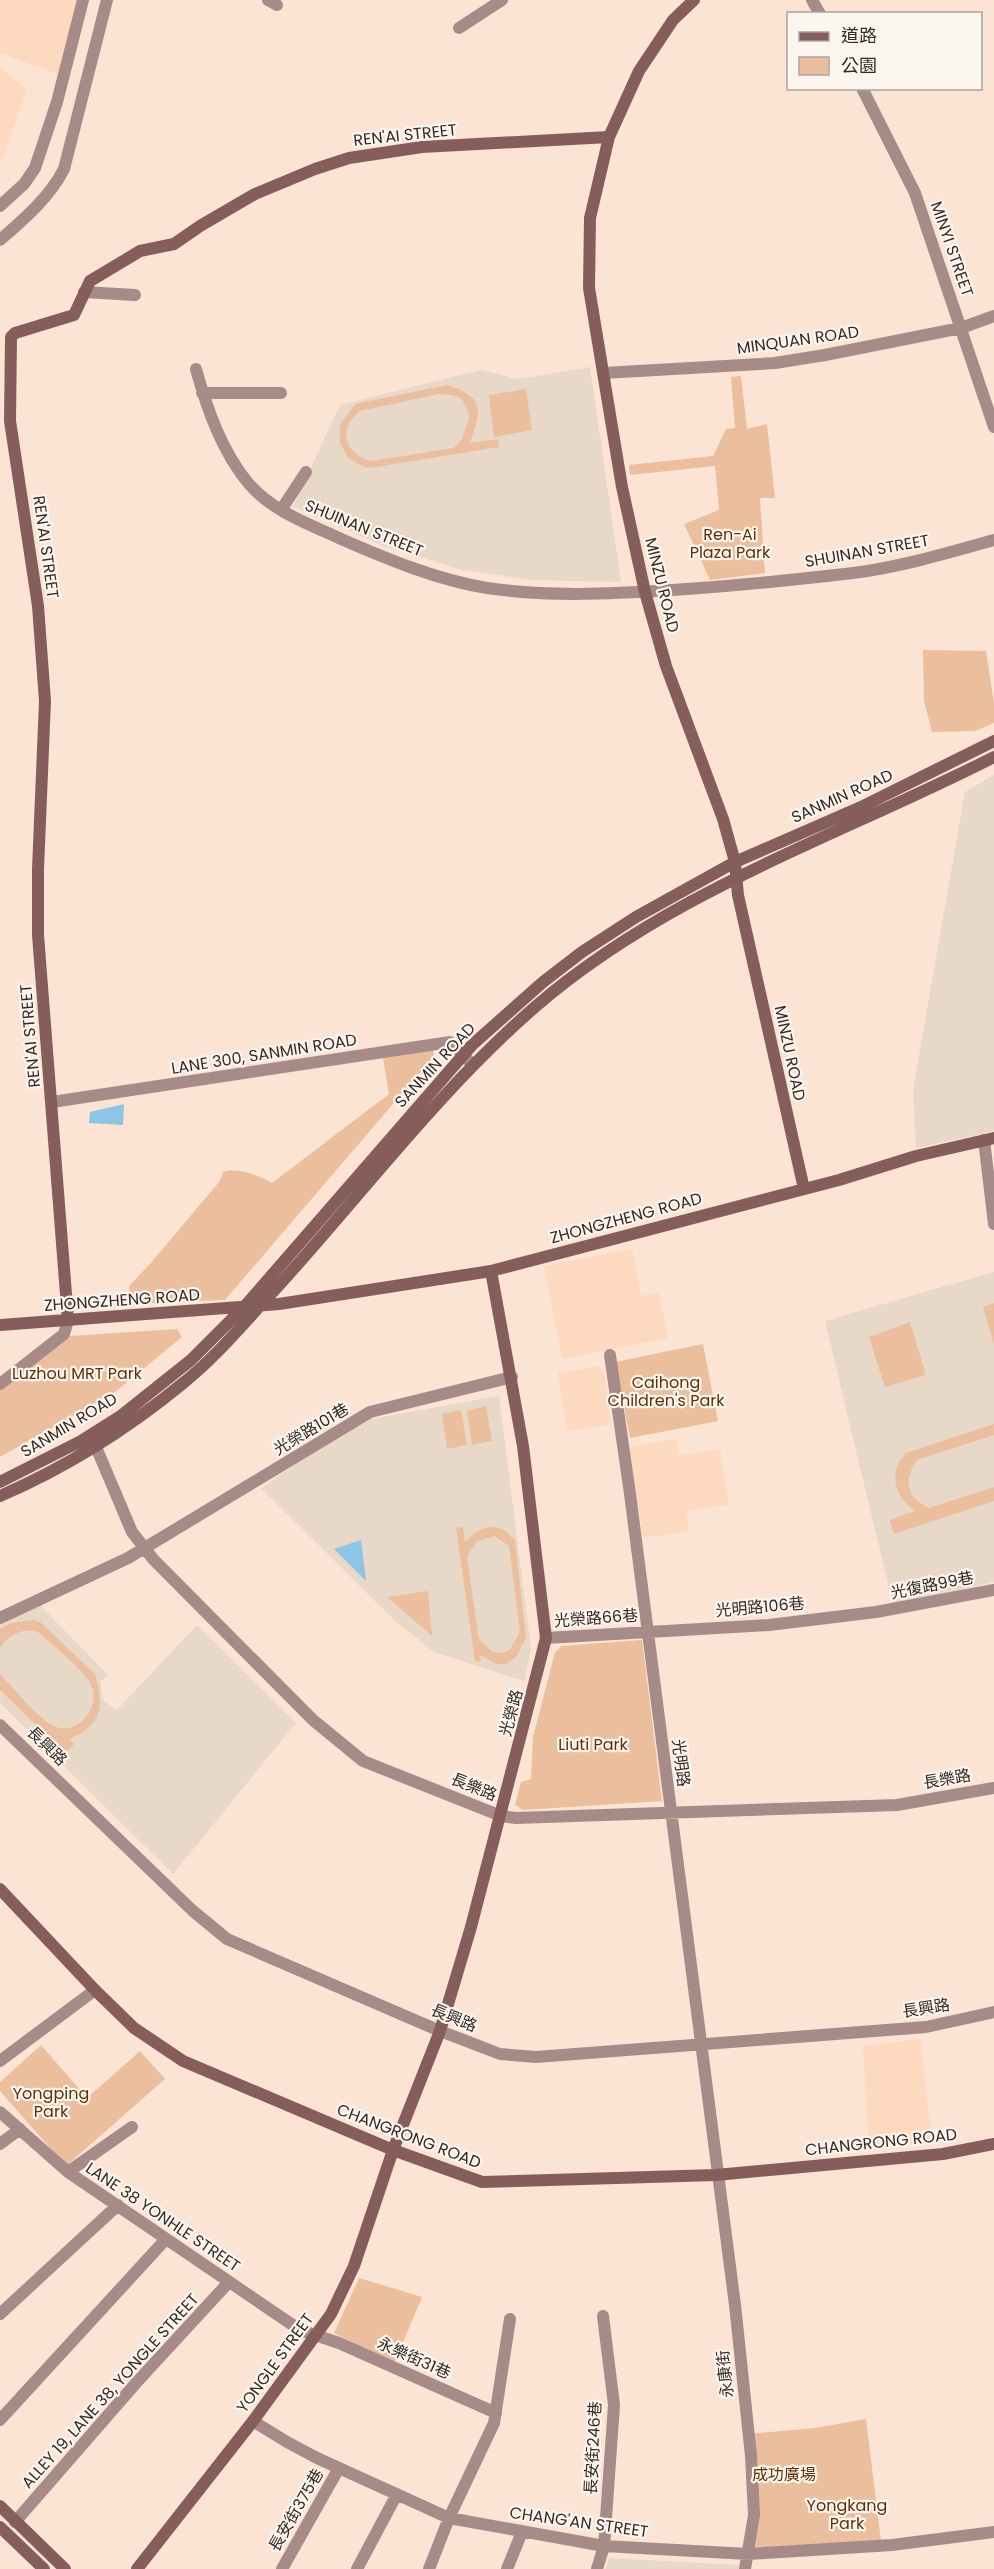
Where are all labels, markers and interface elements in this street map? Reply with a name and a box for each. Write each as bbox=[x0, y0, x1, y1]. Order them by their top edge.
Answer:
legend bbox=[787, 12, 982, 90]
text: 道路 bbox=[841, 23, 877, 48]
text: 公園 bbox=[841, 53, 877, 78]
street label: REN'AI STREET bbox=[352, 118, 458, 152]
street label: MINYI STREET bbox=[925, 198, 979, 300]
street label: MINQUAN ROAD bbox=[735, 320, 861, 360]
street label: REN'AI STREET bbox=[27, 494, 65, 600]
street label: SHUINAN STREET bbox=[301, 494, 427, 562]
park label: Ren-Ai Plaza Park bbox=[690, 523, 771, 564]
street label: SHUINAN STREET bbox=[803, 529, 931, 573]
street label: MINZU ROAD bbox=[639, 535, 685, 635]
street label: SANMIN ROAD bbox=[788, 763, 896, 829]
street label: REN'AI STREET bbox=[14, 983, 46, 1089]
street label: MINZU ROAD bbox=[769, 1003, 811, 1103]
street label: SANMIN ROAD bbox=[389, 1017, 481, 1113]
street label: LANE 300, SANMIN ROAD bbox=[170, 1028, 358, 1080]
street label: ZHONGZHENG ROAD bbox=[548, 1187, 704, 1249]
street label: ZHONGZHENG ROAD bbox=[43, 1283, 201, 1317]
park label: Luzhou MRT Park bbox=[12, 1362, 143, 1385]
park label: Caihong Children's Park bbox=[608, 1371, 725, 1412]
street label: SANMIN ROAD bbox=[16, 1387, 122, 1463]
street label: 光榮路101巷 bbox=[269, 1397, 353, 1461]
street label: 光復路99巷 bbox=[888, 1566, 976, 1604]
street label: 光明路106巷 bbox=[714, 1592, 806, 1622]
street label: 光榮路66巷 bbox=[553, 1604, 639, 1632]
street label: 光榮路 bbox=[494, 1687, 528, 1739]
street label: 長興路 bbox=[22, 1721, 72, 1771]
park label: Liuti Park bbox=[558, 1733, 628, 1756]
street label: 光明路 bbox=[667, 1738, 695, 1788]
street label: 長樂路 bbox=[921, 1764, 973, 1794]
street label: 長樂路 bbox=[447, 1767, 501, 1807]
street label: 長興路 bbox=[900, 1993, 952, 2023]
street label: 長興路 bbox=[427, 1998, 481, 2038]
park label: Yongping Park bbox=[13, 2082, 89, 2123]
street label: CHANGRONG ROAD bbox=[334, 2098, 484, 2174]
street label: CHANGRONG ROAD bbox=[804, 2123, 958, 2161]
street label: LANE 38 YONHLE STREET bbox=[81, 2157, 245, 2278]
street label: ALLEY 19, LANE 38, YONGLE STREET bbox=[16, 2288, 204, 2494]
street label: YONGLE STREET bbox=[231, 2308, 319, 2417]
street label: 永樂街31巷 bbox=[373, 2332, 455, 2384]
street label: 永康街 bbox=[711, 2349, 739, 2399]
street label: 長安街246巷 bbox=[579, 2401, 607, 2495]
park label: 成功廣場 bbox=[752, 2463, 816, 2486]
street label: 長安街375巷 bbox=[263, 2464, 329, 2556]
park label: Yongkang Park bbox=[807, 2494, 887, 2535]
street label: CHANG'AN STREET bbox=[508, 2501, 650, 2543]

